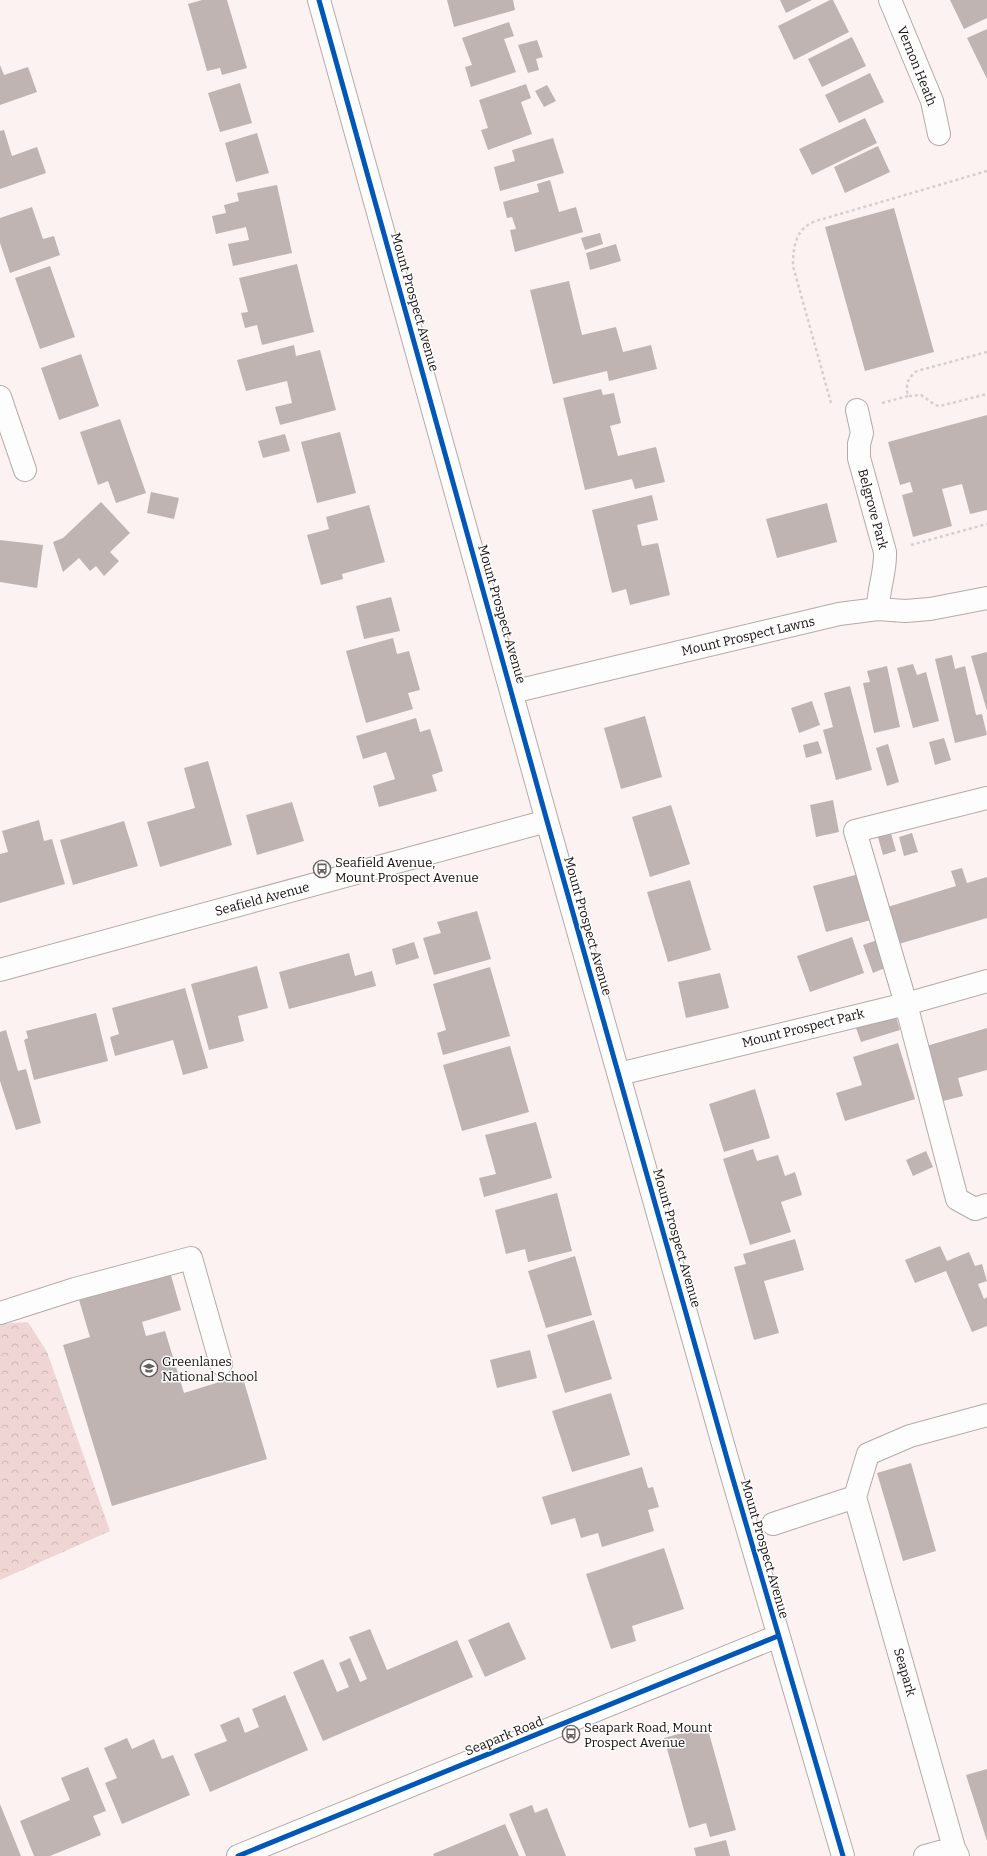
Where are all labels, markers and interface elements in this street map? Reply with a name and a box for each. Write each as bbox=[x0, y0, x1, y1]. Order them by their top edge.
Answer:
street label: Vernon Heath bbox=[894, 24, 940, 108]
street label: Mount Prospect Avenue bbox=[388, 231, 442, 373]
street label: Belgrove Park bbox=[855, 467, 891, 551]
street label: Mount Prospect Avenue bbox=[475, 543, 529, 685]
street label: Mount Prospect Lawns bbox=[680, 613, 816, 659]
place label: Seafield Avenue, Mount Prospect Avenue bbox=[335, 855, 479, 885]
street label: Mount Prospect Avenue bbox=[561, 855, 615, 997]
bus stop icon: Seafield Avenue, Mount Prospect Avenue bbox=[312, 859, 332, 879]
street label: Seafield Avenue bbox=[213, 879, 311, 919]
street label: Mount Prospect Park bbox=[740, 1005, 866, 1050]
street label: Mount Prospect Avenue bbox=[650, 1167, 704, 1309]
place label: Greenlanes National School bbox=[162, 1354, 258, 1384]
school or university icon: Greenlanes National School bbox=[139, 1358, 159, 1378]
street label: Mount Prospect Avenue bbox=[738, 1478, 792, 1620]
street label: Seapark bbox=[891, 1646, 919, 1699]
street label: Seapark Road bbox=[463, 1713, 545, 1758]
place label: Seapark Road, Mount Prospect Avenue bbox=[584, 1720, 712, 1750]
bus stop icon: Seapark Road, Mount Prospect Avenue bbox=[561, 1724, 581, 1744]

